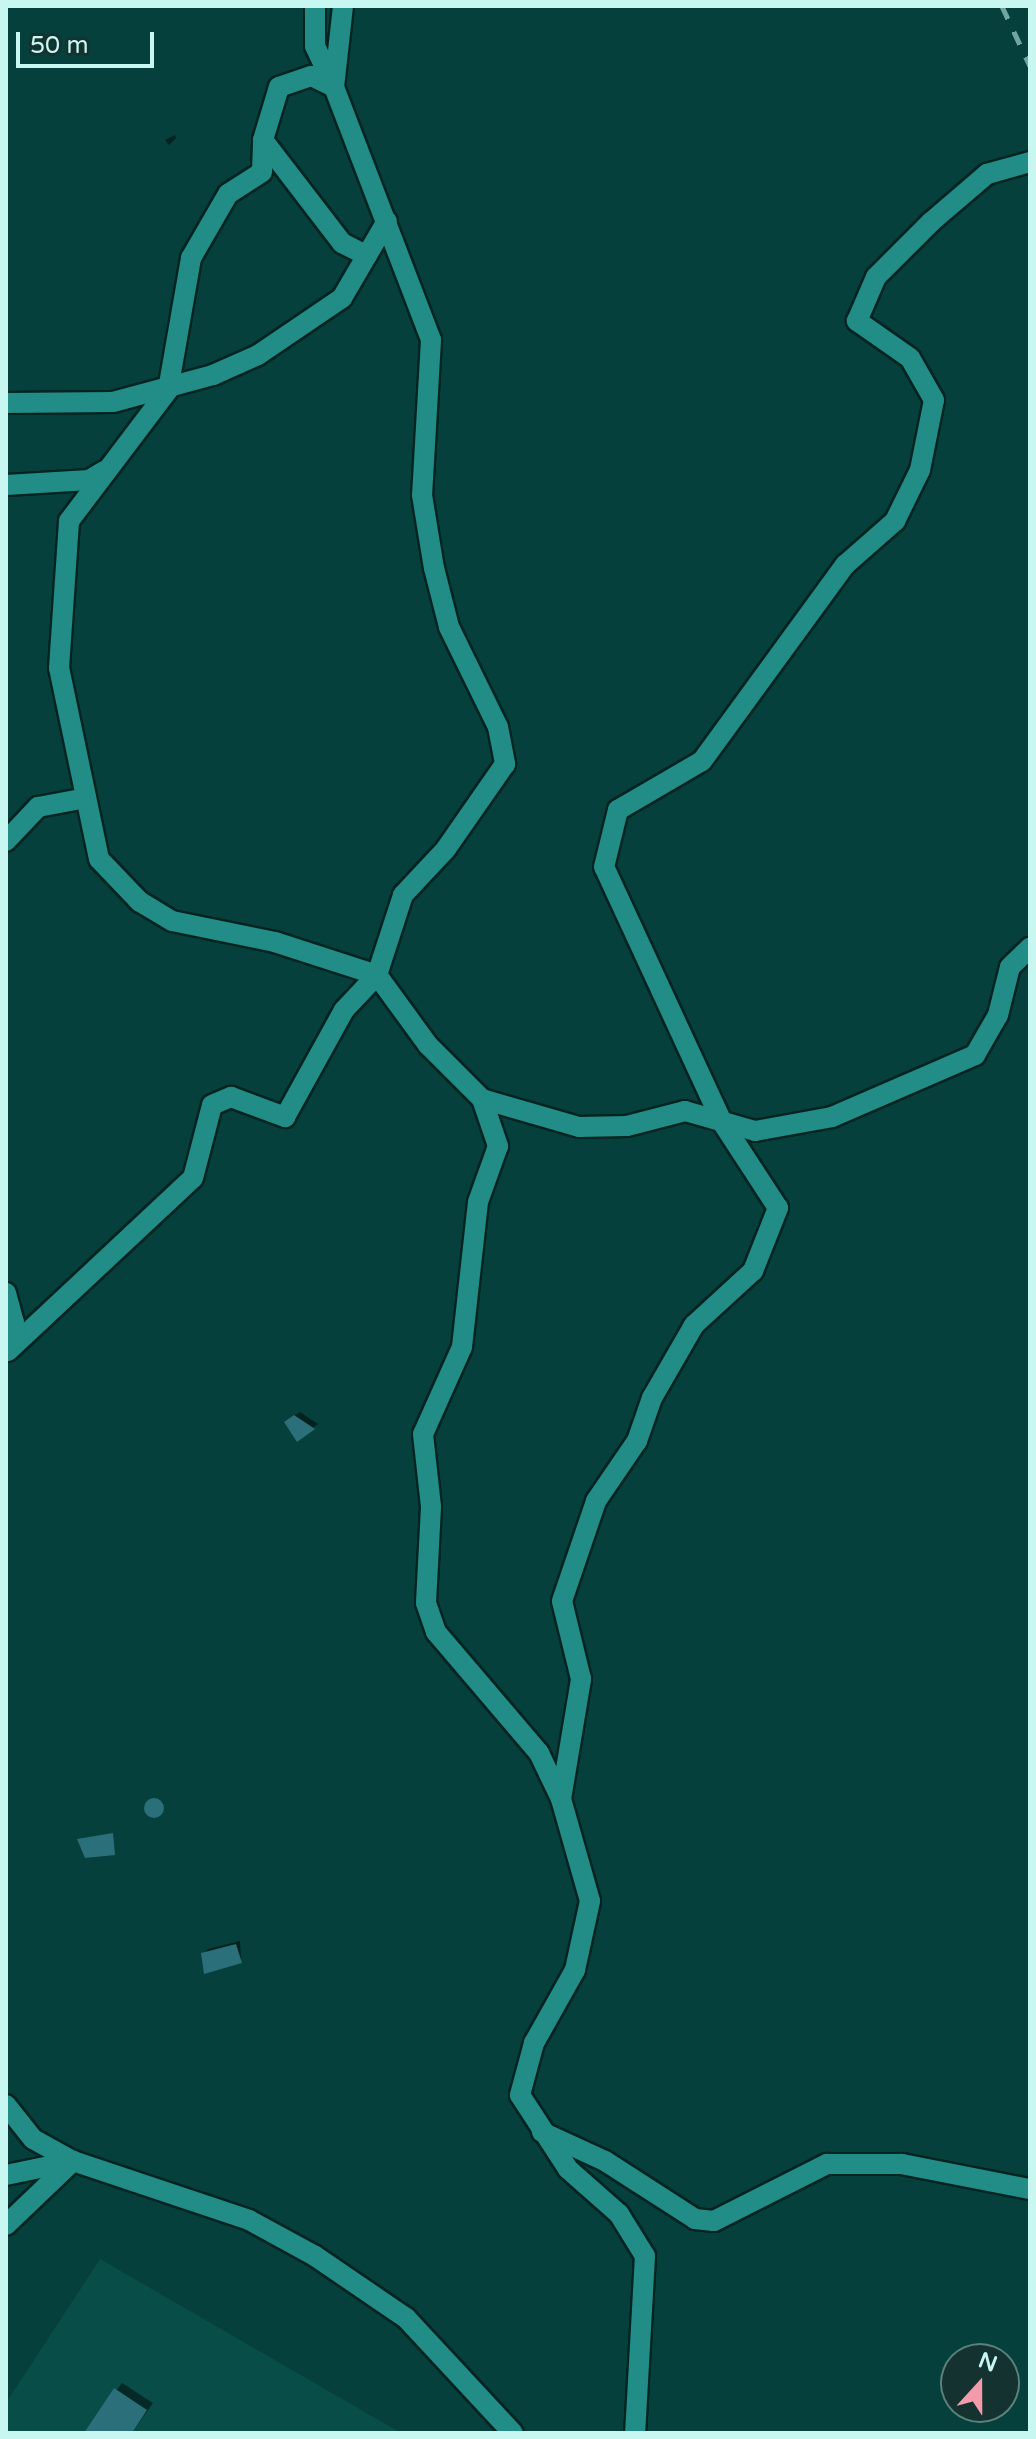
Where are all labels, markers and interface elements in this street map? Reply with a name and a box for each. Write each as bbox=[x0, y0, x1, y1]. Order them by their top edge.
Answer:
scale bar bbox=[20, 16, 158, 66]
text: 50 m bbox=[30, 31, 88, 60]
north arrow bbox=[940, 2343, 1020, 2423]
text: N bbox=[975, 2347, 1001, 2378]

